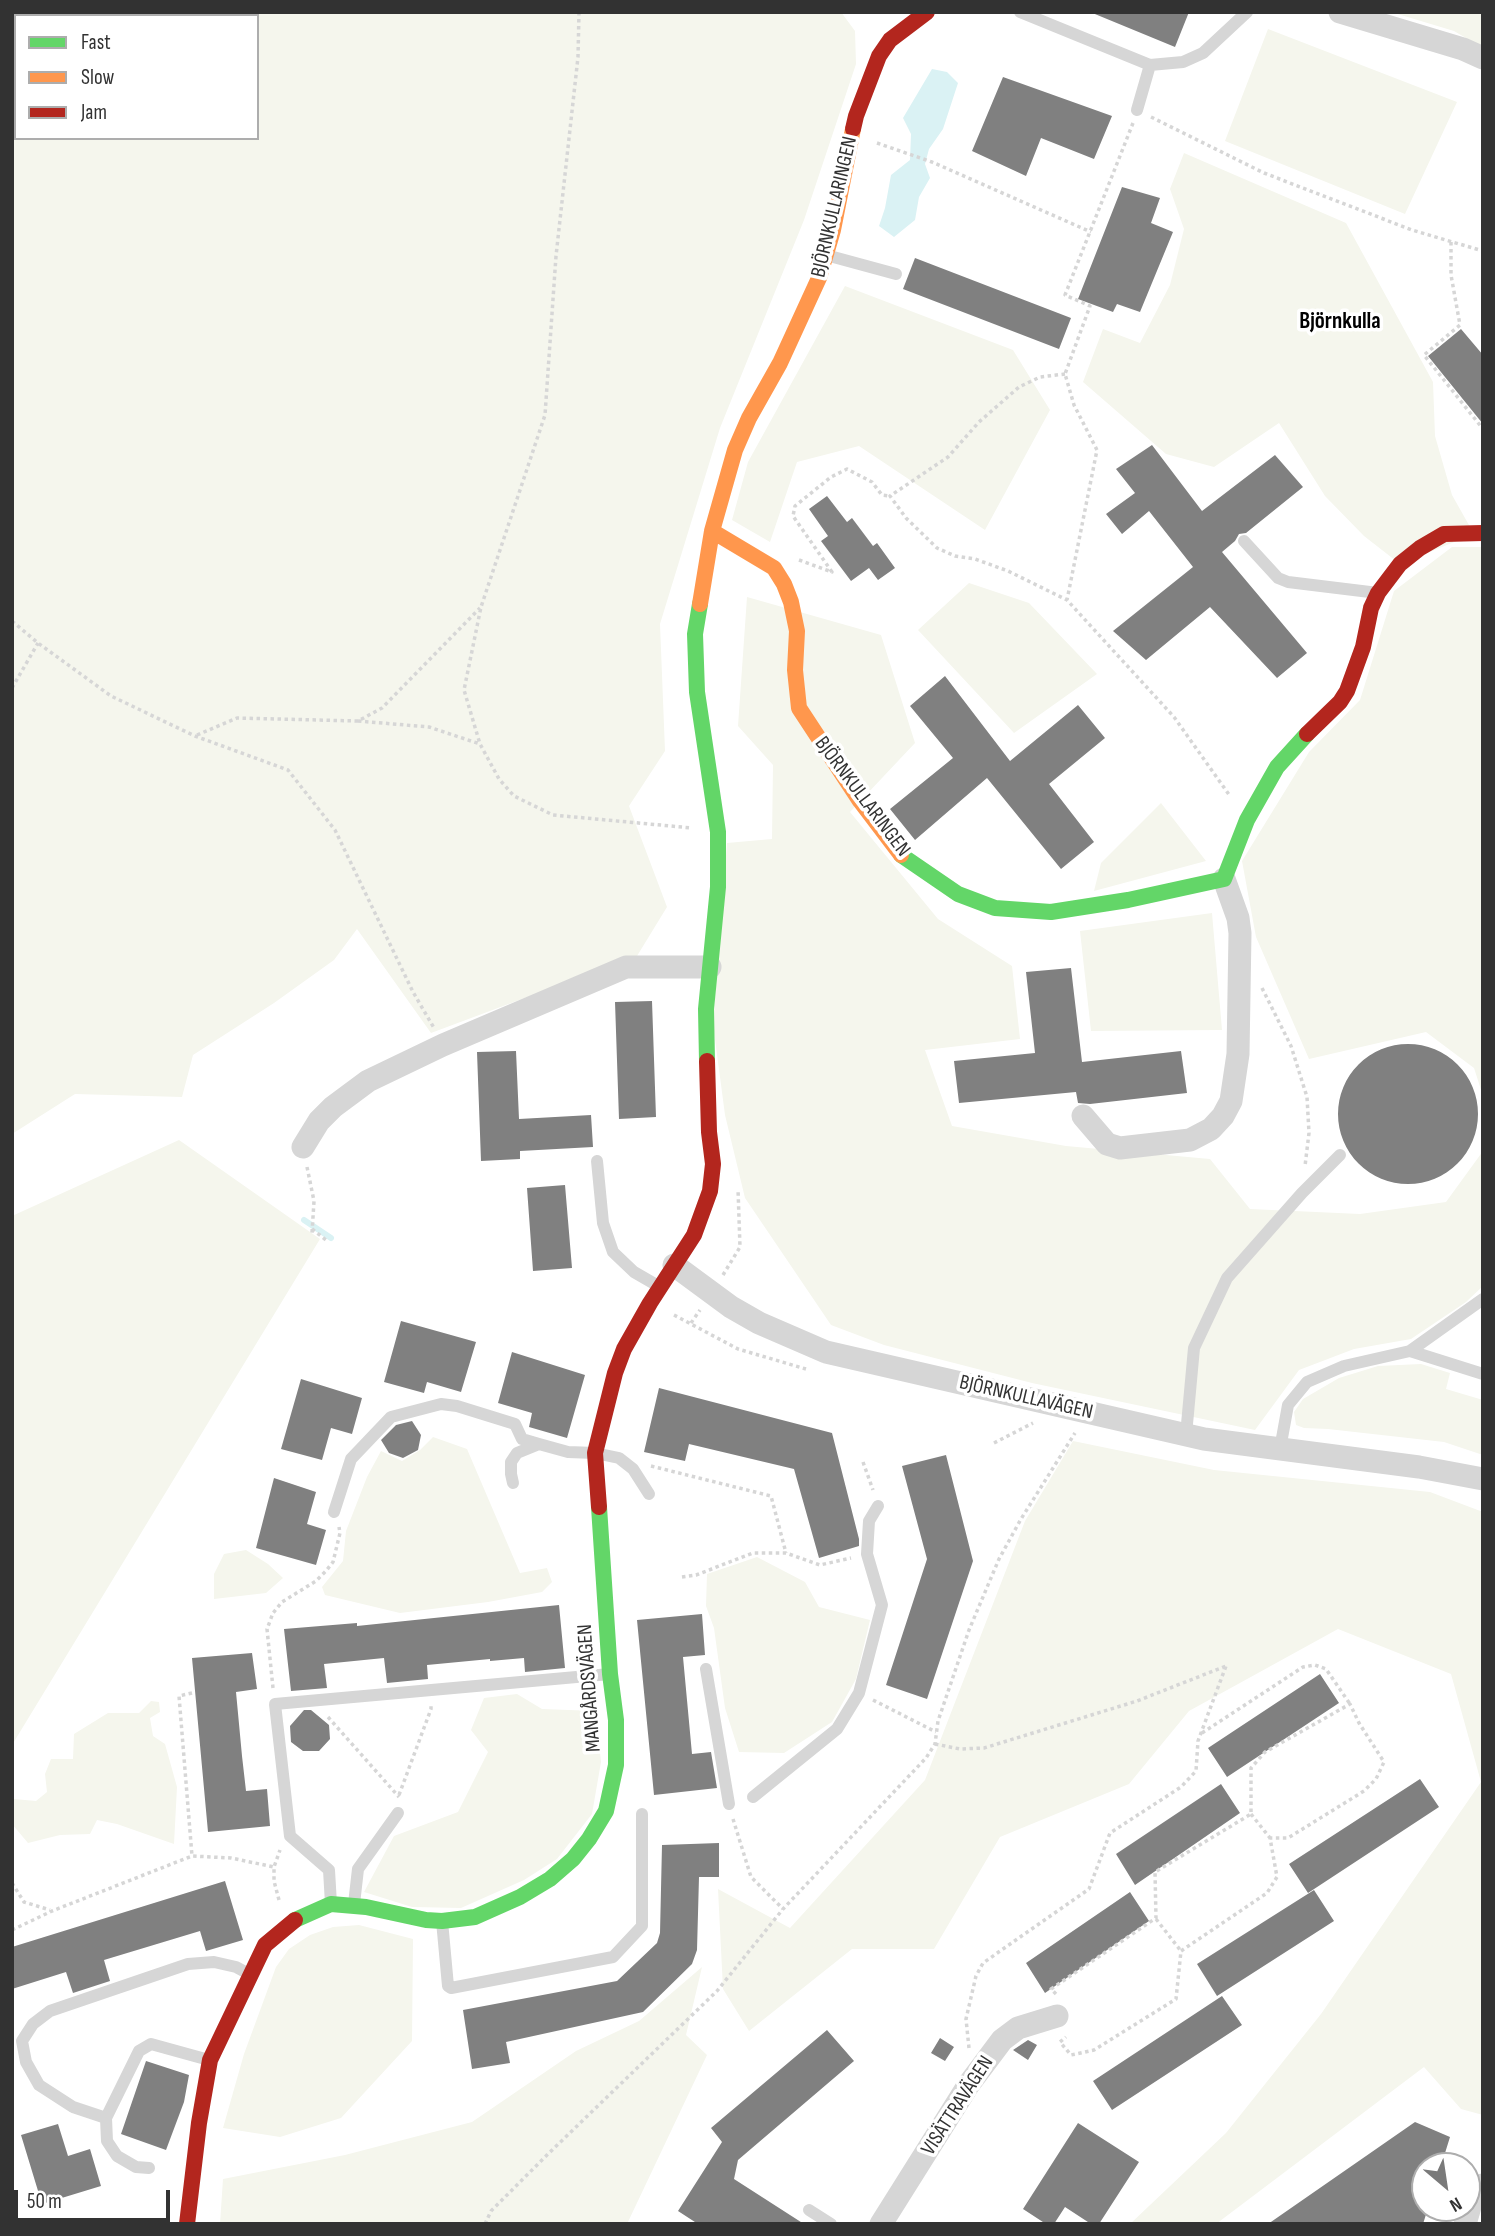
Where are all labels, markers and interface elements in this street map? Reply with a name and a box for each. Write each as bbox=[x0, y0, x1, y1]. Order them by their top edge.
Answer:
legend bbox=[14, 14, 259, 140]
text: Fast bbox=[81, 30, 111, 55]
text: Slow bbox=[81, 65, 114, 90]
text: Jam bbox=[81, 100, 107, 125]
street label: BJÖRNKULLARINGEN bbox=[807, 134, 863, 280]
district label: Björnkulla bbox=[1299, 308, 1381, 336]
street label: BJÖRNKULLARINGEN bbox=[809, 732, 915, 862]
street label: BJÖRNKULLAVÄGEN bbox=[957, 1370, 1095, 1426]
street label: MANGÅRDSVÄGEN bbox=[573, 1623, 607, 1753]
street label: VISÄTTRAVÄGEN bbox=[917, 2052, 999, 2160]
north arrow bbox=[1411, 2152, 1481, 2222]
scale bar bbox=[18, 2176, 173, 2220]
text: 50 m bbox=[27, 2189, 62, 2214]
text: N bbox=[1445, 2192, 1465, 2217]

